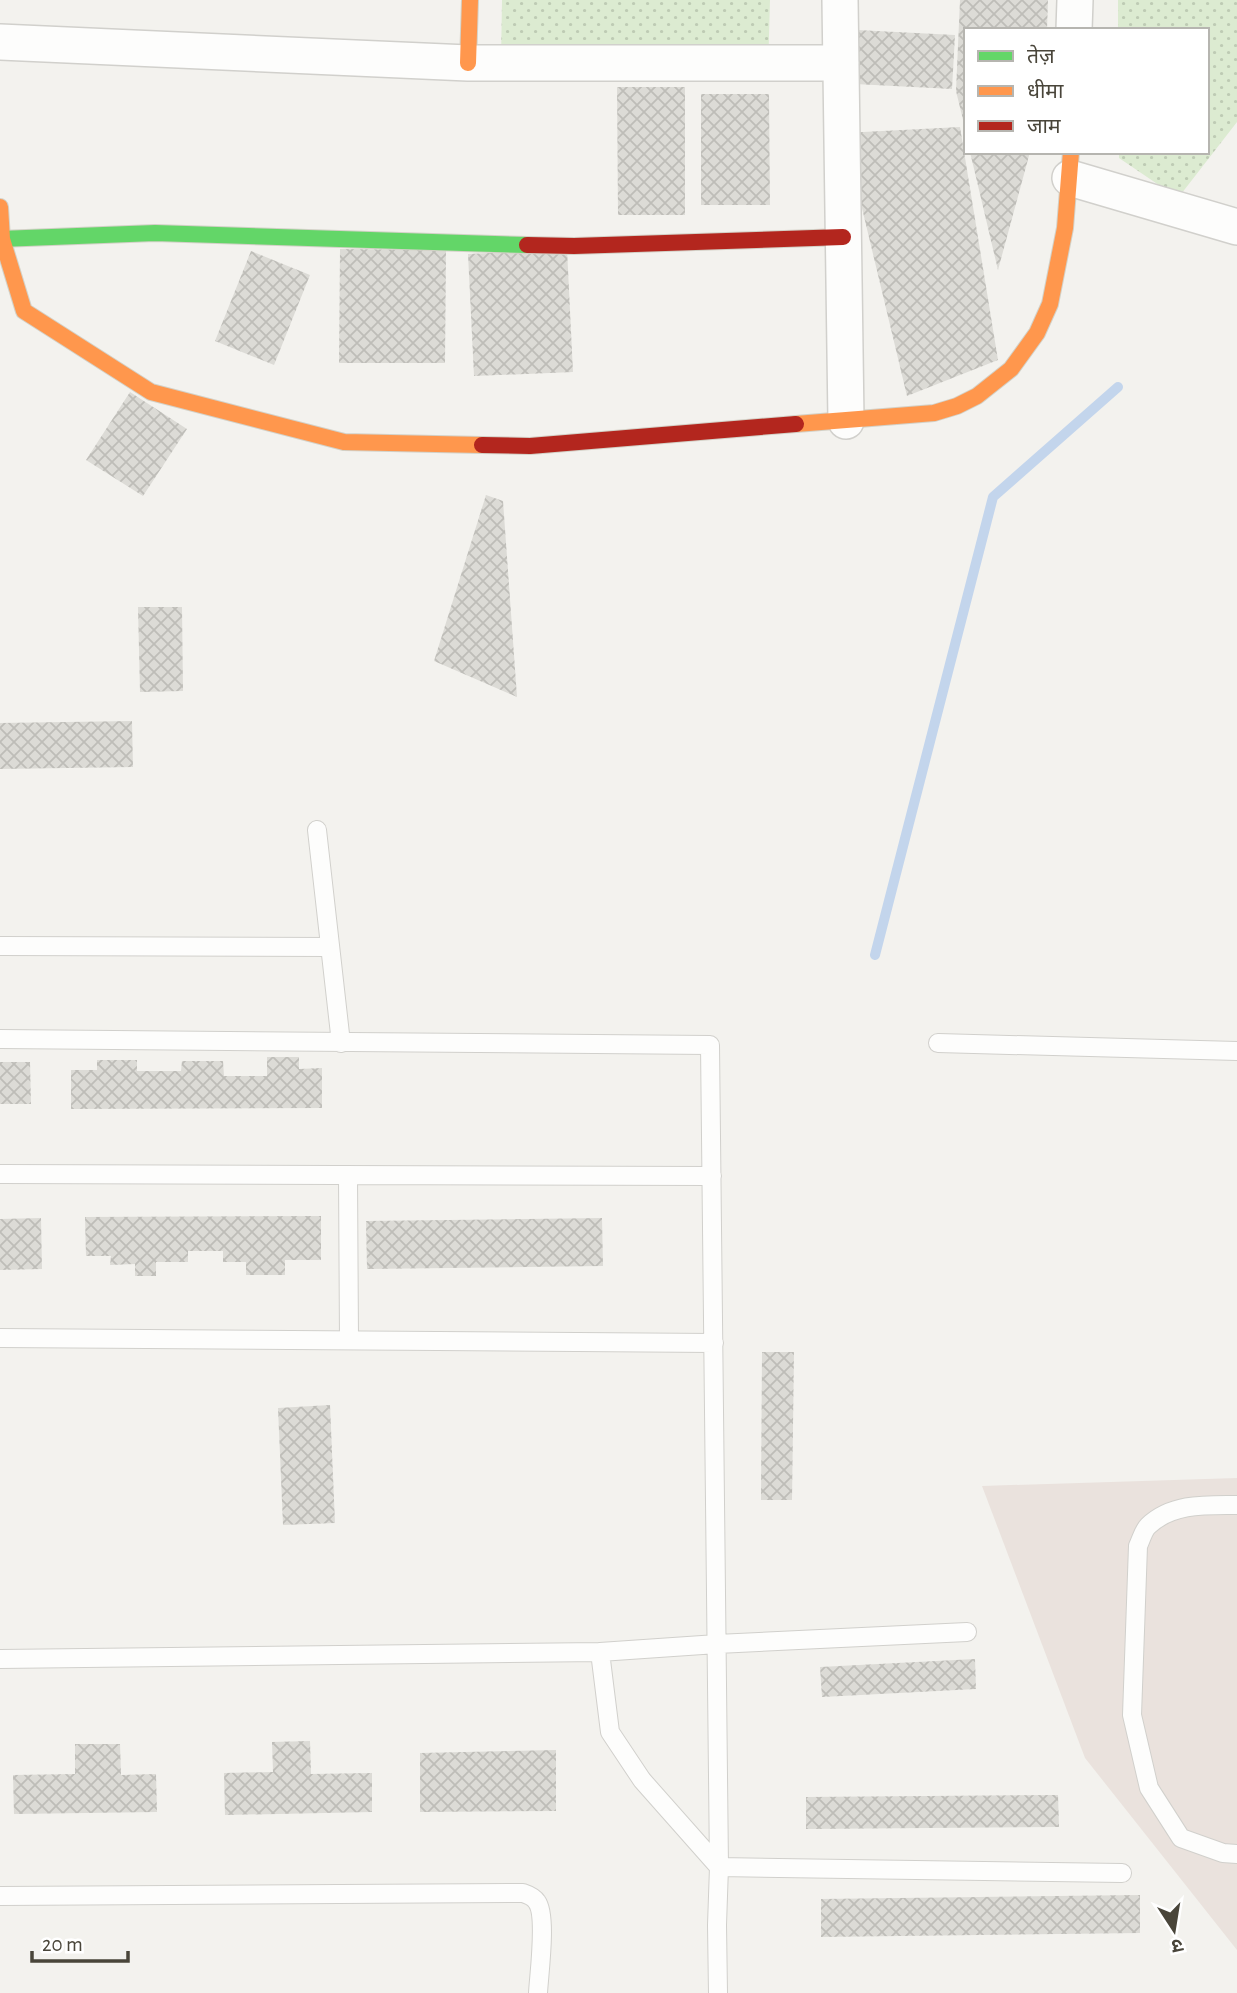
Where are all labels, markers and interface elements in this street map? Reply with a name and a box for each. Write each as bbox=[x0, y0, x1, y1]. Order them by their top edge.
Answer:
legend bbox=[964, 28, 1209, 154]
text: तेज़ bbox=[1027, 44, 1055, 67]
text: धीमा bbox=[1027, 79, 1064, 102]
text: जाम bbox=[1027, 116, 1061, 137]
north arrow bbox=[1139, 1895, 1209, 1965]
scale bar bbox=[32, 1920, 128, 1964]
text: 20 m bbox=[42, 1934, 83, 1955]
text: उ bbox=[1169, 1935, 1185, 1956]

